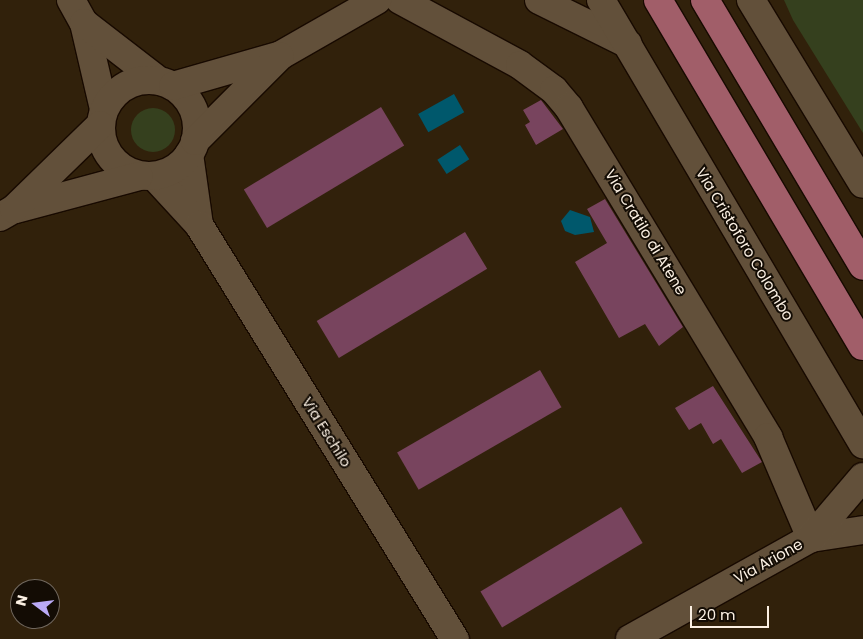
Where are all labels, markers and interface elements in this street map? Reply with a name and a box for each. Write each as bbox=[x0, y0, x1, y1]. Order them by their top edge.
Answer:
street label: Via Cristoforo Colombo bbox=[692, 164, 798, 324]
street label: Via Cratilo di Atene bbox=[601, 166, 691, 298]
street label: Via Eschilo bbox=[298, 394, 356, 470]
street label: Via Arione bbox=[730, 535, 806, 587]
north arrow bbox=[10, 579, 60, 629]
text: N bbox=[10, 593, 32, 608]
scale bar bbox=[693, 596, 772, 628]
text: 20 m bbox=[698, 604, 736, 625]

